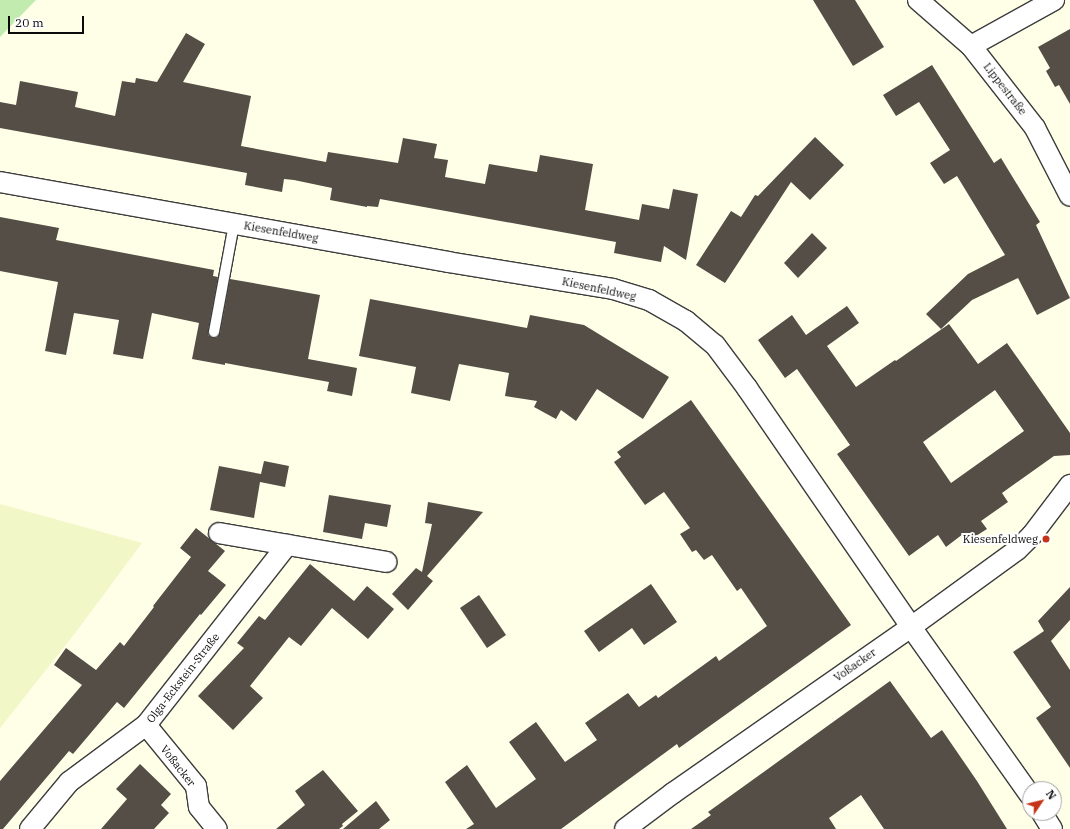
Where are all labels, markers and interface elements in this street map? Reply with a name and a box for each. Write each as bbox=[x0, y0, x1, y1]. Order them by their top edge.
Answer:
scale bar bbox=[10, 8, 86, 34]
text: 20 m bbox=[15, 15, 44, 30]
street label: Lippestraße bbox=[981, 60, 1029, 118]
street label: Kiesenfeldweg bbox=[243, 219, 319, 245]
street label: Kiesenfeldweg bbox=[561, 275, 637, 303]
place label: Kiesenfeldweg bbox=[963, 532, 1038, 546]
marker: Kiesenfeldweg bbox=[1041, 534, 1051, 544]
street label: Olga-Eckstein-Straße bbox=[144, 630, 222, 726]
street label: Voßacker bbox=[831, 646, 879, 684]
street label: Voßacker bbox=[158, 743, 198, 789]
north arrow bbox=[1022, 781, 1062, 821]
text: N bbox=[1043, 787, 1059, 802]

